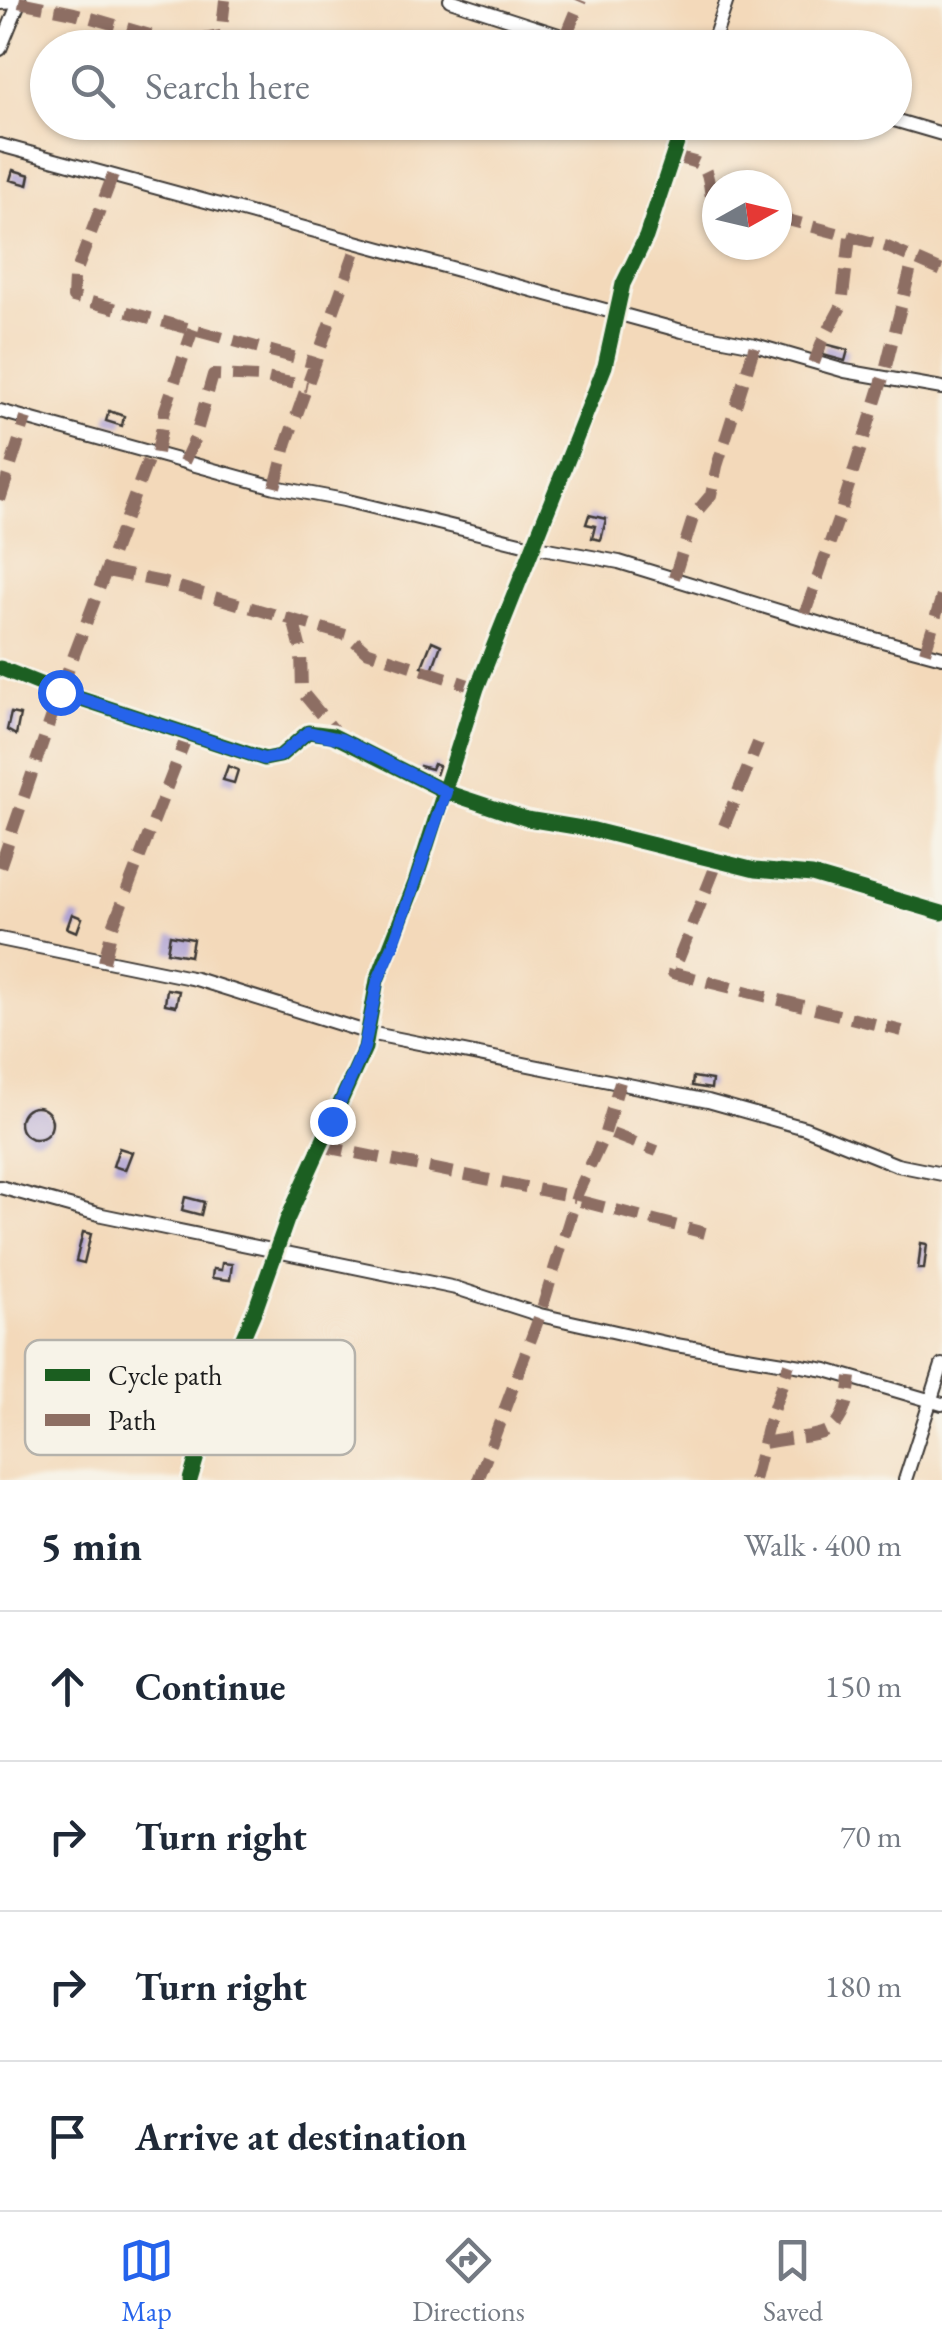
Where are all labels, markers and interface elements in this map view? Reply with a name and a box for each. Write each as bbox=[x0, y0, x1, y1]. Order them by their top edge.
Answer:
search box bbox=[30, 30, 912, 140]
icon: search bbox=[65, 58, 120, 113]
text: Search here bbox=[145, 61, 310, 110]
north arrow bbox=[702, 170, 792, 260]
route start bbox=[38, 670, 84, 716]
route end bbox=[310, 1099, 356, 1145]
legend bbox=[25, 1340, 355, 1455]
text: Cycle path bbox=[108, 1357, 222, 1393]
text: Path bbox=[108, 1402, 156, 1438]
text: 5 min bbox=[40, 1518, 142, 1573]
text: Walk · 400 m bbox=[744, 1524, 902, 1566]
icon: ahead bbox=[40, 1659, 95, 1714]
text: Continue bbox=[135, 1662, 286, 1711]
text: 150 m bbox=[825, 1665, 902, 1707]
icon: right bbox=[40, 1809, 95, 1864]
text: Turn right bbox=[135, 1812, 307, 1861]
text: 70 m bbox=[840, 1815, 902, 1857]
icon: right bbox=[40, 1959, 95, 2014]
text: Turn right bbox=[135, 1962, 307, 2011]
text: 180 m bbox=[825, 1965, 902, 2007]
icon: arrive bbox=[40, 2109, 95, 2164]
text: Arrive at destination bbox=[135, 2112, 467, 2161]
tab: Map bbox=[119, 2233, 174, 2329]
tab: Directions bbox=[412, 2233, 525, 2329]
tab: Saved bbox=[763, 2233, 823, 2329]

